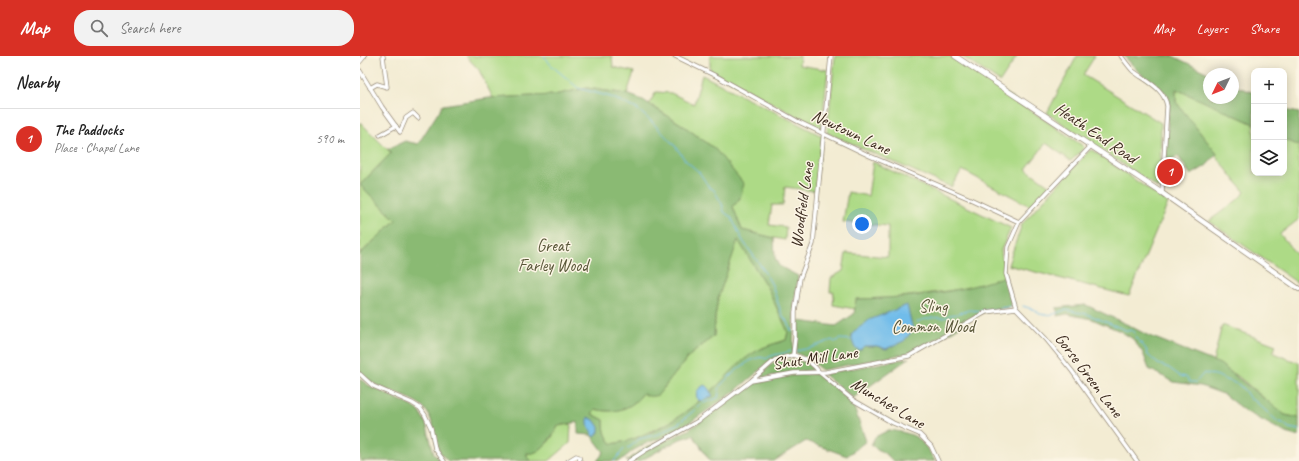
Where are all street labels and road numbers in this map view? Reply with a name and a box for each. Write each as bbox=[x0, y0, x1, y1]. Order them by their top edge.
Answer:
street label: Heath End Road bbox=[1051, 98, 1144, 170]
street label: Newtown Lane bbox=[808, 105, 895, 160]
street label: Woodfield Lane bbox=[786, 160, 819, 249]
street label: Gorse Green Lane bbox=[1050, 329, 1129, 423]
street label: Shut Mill Lane bbox=[771, 341, 860, 374]
street label: Munches Lane bbox=[847, 373, 930, 434]

